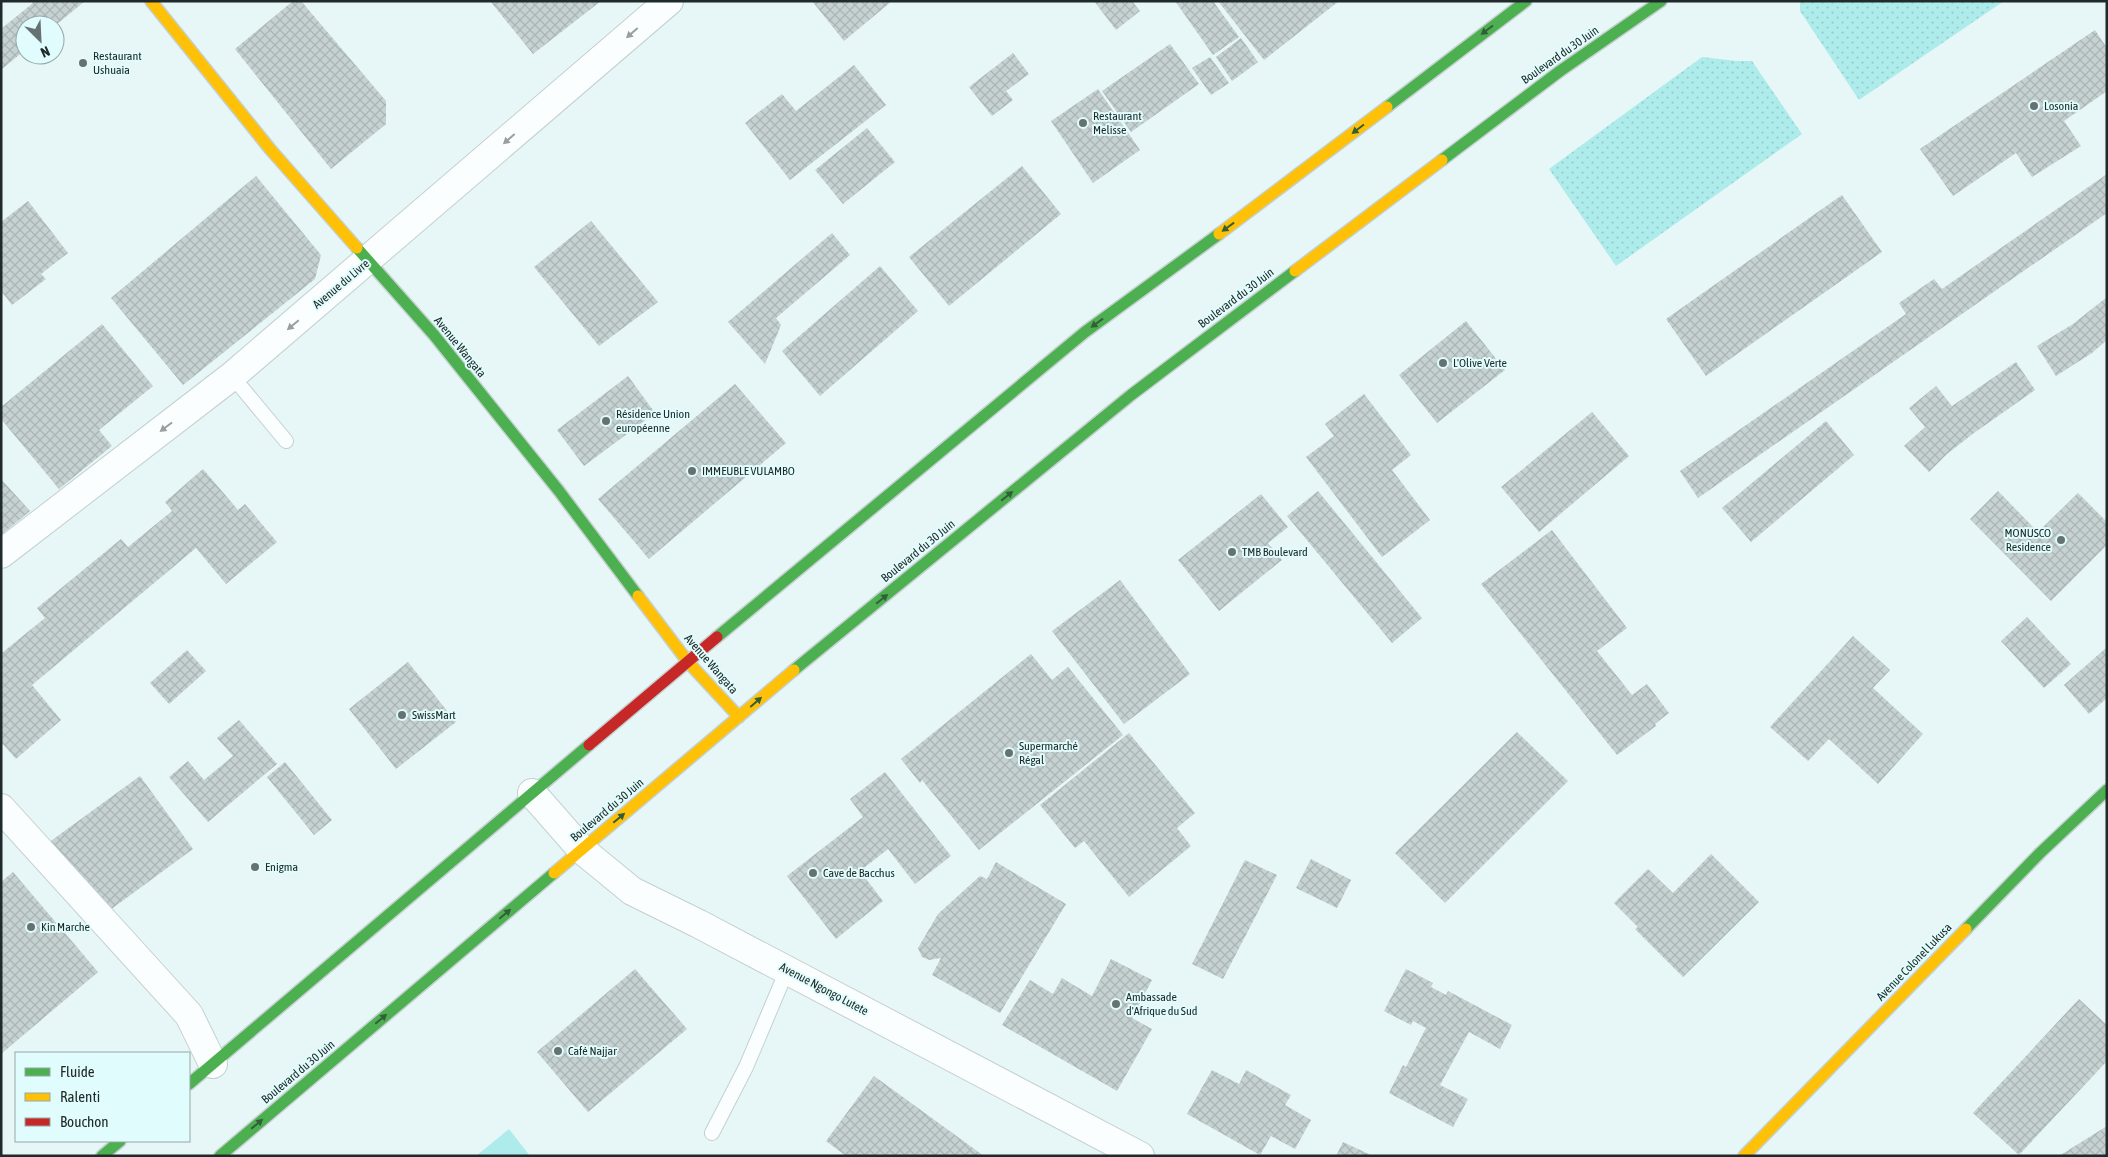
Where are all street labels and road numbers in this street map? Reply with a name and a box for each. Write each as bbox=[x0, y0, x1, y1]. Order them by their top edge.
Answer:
street label: Boulevard du 30 Juin bbox=[1519, 23, 1601, 87]
street label: Avenue du Livre bbox=[310, 256, 372, 312]
street label: Boulevard du 30 Juin bbox=[1195, 265, 1277, 331]
street label: Avenue Wangata bbox=[431, 314, 489, 380]
street label: Boulevard du 30 Juin bbox=[878, 517, 958, 585]
street label: Avenue Wangata bbox=[681, 631, 741, 697]
street label: Boulevard du 30 Juin bbox=[568, 775, 646, 845]
street label: Avenue Colonel Lukusa bbox=[1874, 920, 1954, 1004]
street label: Avenue Ngongo Lutete bbox=[777, 960, 871, 1018]
street label: Boulevard du 30 Juin bbox=[259, 1037, 337, 1107]

